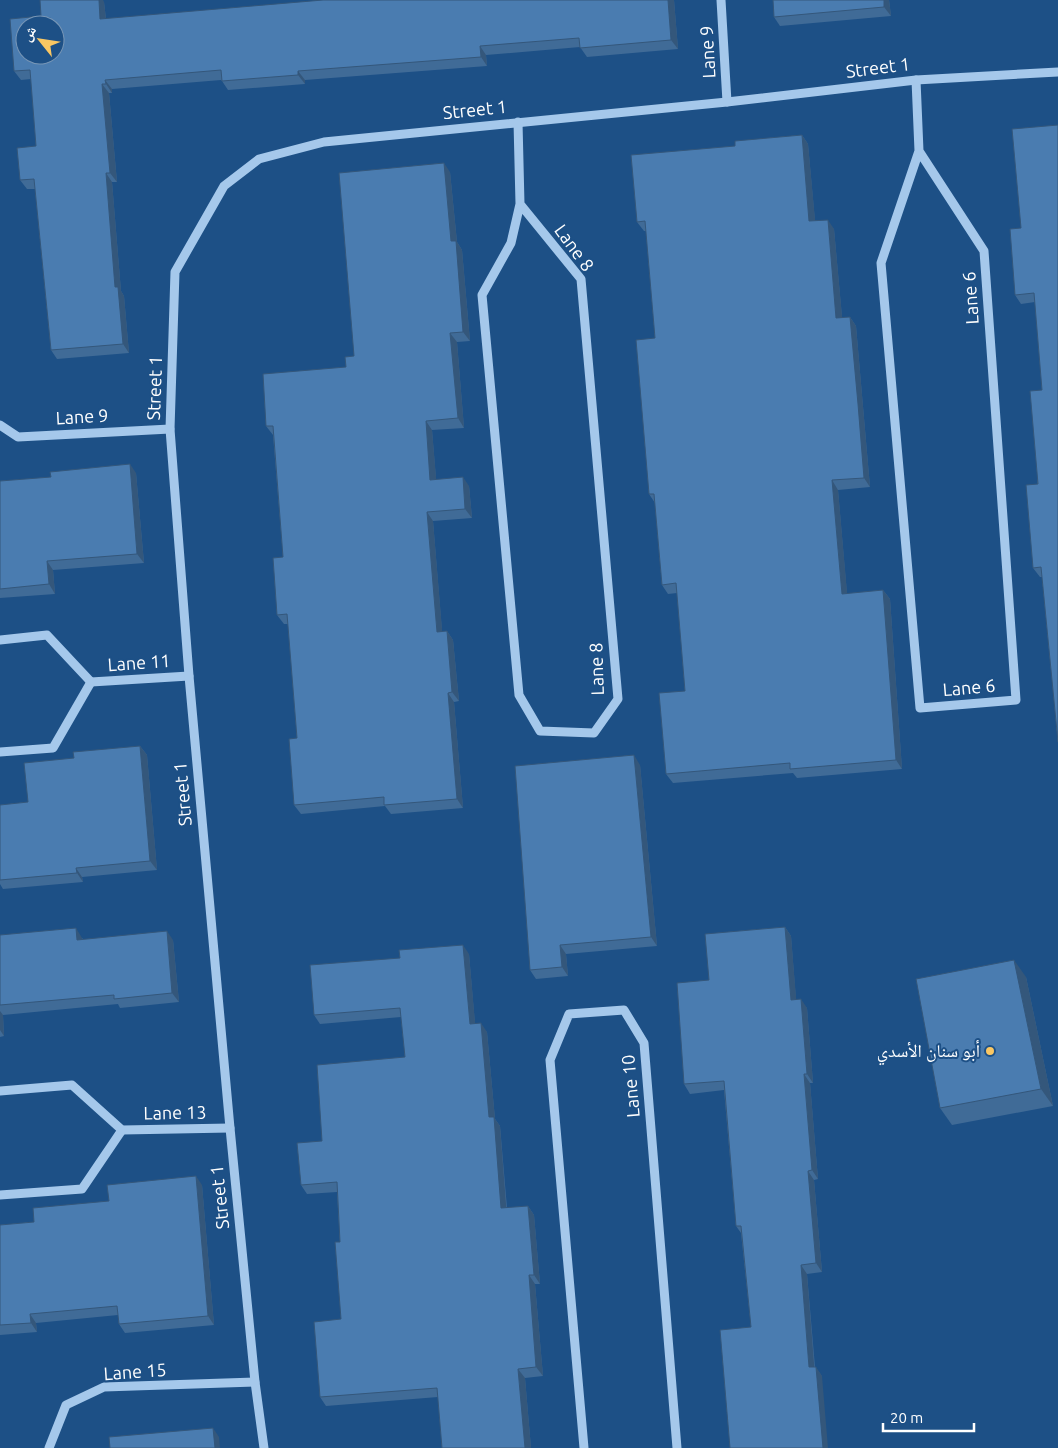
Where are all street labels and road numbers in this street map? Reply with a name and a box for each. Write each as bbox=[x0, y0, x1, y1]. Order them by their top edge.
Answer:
street label: Lane 9 bbox=[696, 25, 718, 79]
street label: Street 1 bbox=[845, 53, 911, 81]
street label: Street 1 bbox=[442, 96, 508, 122]
street label: Lane 8 bbox=[551, 220, 598, 275]
street label: Lane 6 bbox=[958, 271, 982, 325]
street label: Street 1 bbox=[143, 355, 165, 421]
street label: Lane 9 bbox=[55, 405, 109, 427]
street label: Lane 8 bbox=[585, 642, 607, 696]
street label: Lane 11 bbox=[107, 650, 171, 674]
street label: Lane 6 bbox=[942, 675, 996, 699]
street label: Street 1 bbox=[169, 761, 195, 827]
street label: Lane 10 bbox=[617, 1054, 643, 1118]
street label: Lane 13 bbox=[143, 1101, 207, 1123]
street label: Street 1 bbox=[206, 1164, 232, 1230]
street label: Lane 15 bbox=[103, 1359, 167, 1383]

